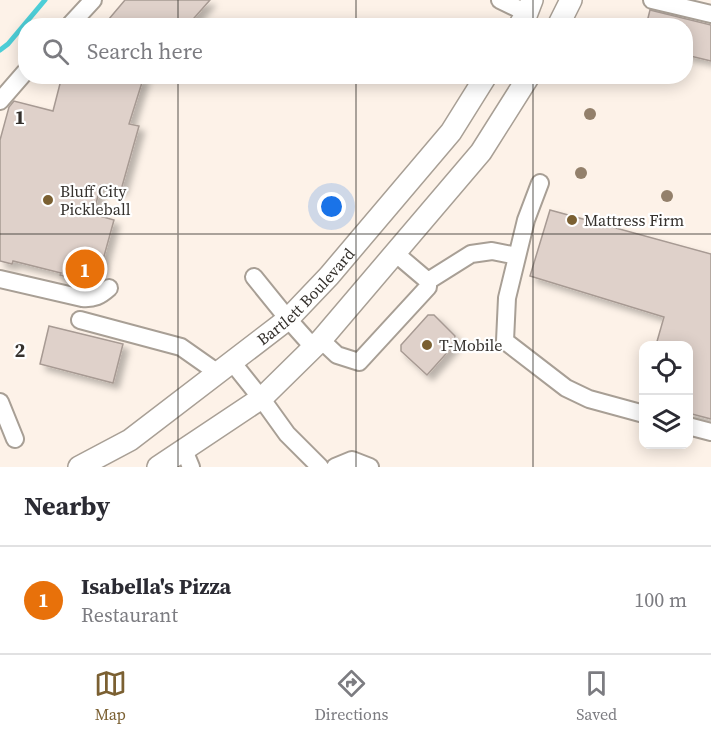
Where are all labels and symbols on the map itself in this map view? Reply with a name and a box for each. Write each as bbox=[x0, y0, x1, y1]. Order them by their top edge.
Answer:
text: 1 bbox=[15, 103, 25, 131]
place label: Bluff City Pickleball bbox=[60, 180, 131, 220]
your location bbox=[317, 192, 346, 221]
marker: Bluff City Pickleball bbox=[41, 193, 55, 207]
place label: Mattress Firm bbox=[584, 209, 684, 231]
marker: Mattress Firm bbox=[565, 213, 579, 227]
street label: Bartlett Boulevard bbox=[252, 243, 359, 350]
pin: 1 bbox=[66, 246, 104, 292]
place label: T-Mobile bbox=[439, 334, 503, 356]
text: 2 bbox=[15, 336, 26, 364]
marker: T-Mobile bbox=[420, 338, 434, 352]

